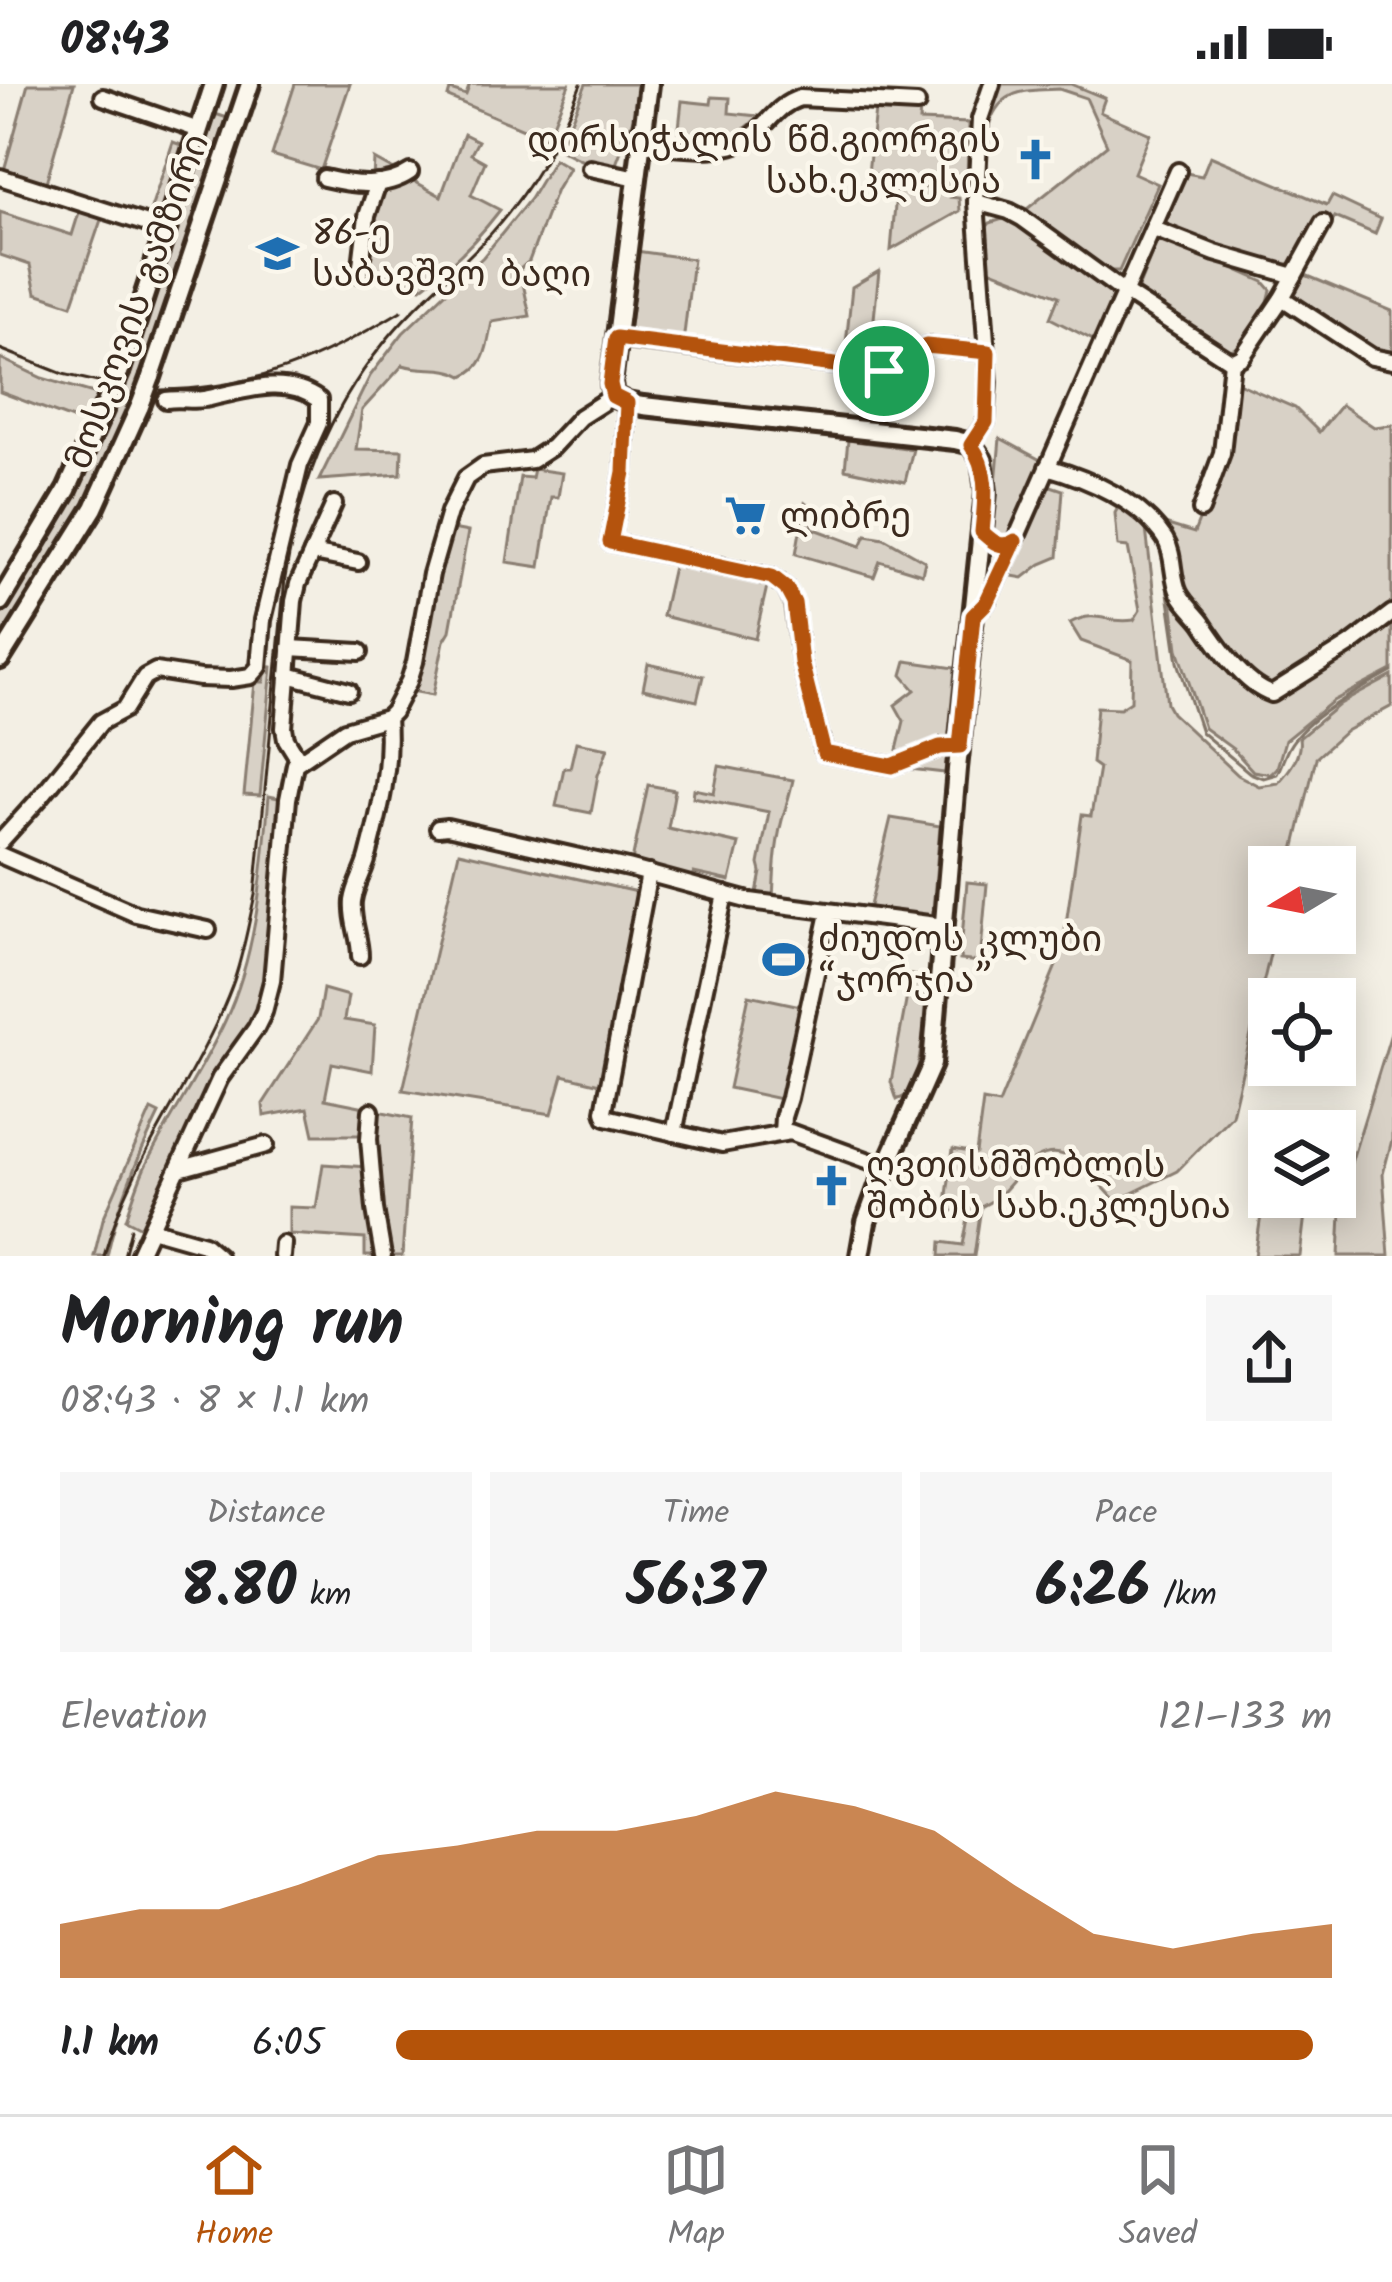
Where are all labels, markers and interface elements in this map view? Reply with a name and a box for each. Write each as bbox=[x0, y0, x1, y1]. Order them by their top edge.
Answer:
text: 08:43 bbox=[60, 6, 170, 78]
place label: დირსიჭალის წმ.გიორგის სახ.ეკლესია bbox=[527, 114, 1001, 212]
street label: მოსკოვის გამზირი bbox=[52, 126, 227, 478]
church icon: დირსიჭალის წმ.გიორგის სახ.ეკლესია bbox=[1012, 137, 1058, 183]
place label: 86-ე საბავშვო ბაღი bbox=[312, 207, 591, 305]
school or university icon: 86-ე საბავშვო ბაღი bbox=[255, 230, 301, 276]
pin bbox=[833, 320, 935, 422]
icon: arrive bbox=[851, 338, 917, 404]
place label: ლიბრე bbox=[780, 490, 911, 547]
supermarket icon: ლიბრე bbox=[723, 492, 769, 538]
north arrow bbox=[1248, 846, 1356, 954]
map controls bbox=[1248, 846, 1356, 1218]
place label: ძიუდოს კლუბი “ჯორჯია” bbox=[818, 913, 1102, 1011]
sports icon: ძიუდოს კლუბი “ჯორჯია” bbox=[761, 936, 807, 982]
button: locate bbox=[1248, 978, 1356, 1086]
button: layers bbox=[1248, 1110, 1356, 1218]
place label: ღვთისმშობლის შობის სახ.ეკლესია bbox=[866, 1139, 1231, 1237]
church icon: ღვთისმშობლის შობის სახ.ეკლესია bbox=[809, 1162, 855, 1208]
text: Morning run bbox=[60, 1274, 404, 1379]
button: share bbox=[1206, 1295, 1332, 1421]
text: 08:43 · 8 × 1.1 km bbox=[60, 1372, 369, 1434]
text: Distance bbox=[207, 1488, 325, 1541]
text: Time bbox=[663, 1488, 729, 1541]
text: Pace bbox=[1095, 1488, 1157, 1541]
text: 8.80 bbox=[181, 1541, 296, 1637]
text: 56:37 bbox=[627, 1541, 765, 1637]
text: 6:26 bbox=[1035, 1541, 1150, 1637]
text: km bbox=[296, 1570, 351, 1623]
text: /km bbox=[1150, 1570, 1217, 1623]
text: Elevation bbox=[60, 1688, 208, 1750]
text: 121–133 m bbox=[1158, 1688, 1332, 1750]
text: 1.1 km bbox=[60, 2014, 159, 2076]
text: 6:05 bbox=[252, 2014, 324, 2076]
tab: Home bbox=[195, 2137, 273, 2262]
tab: Map bbox=[663, 2137, 729, 2262]
tab: Saved bbox=[1119, 2137, 1197, 2262]

